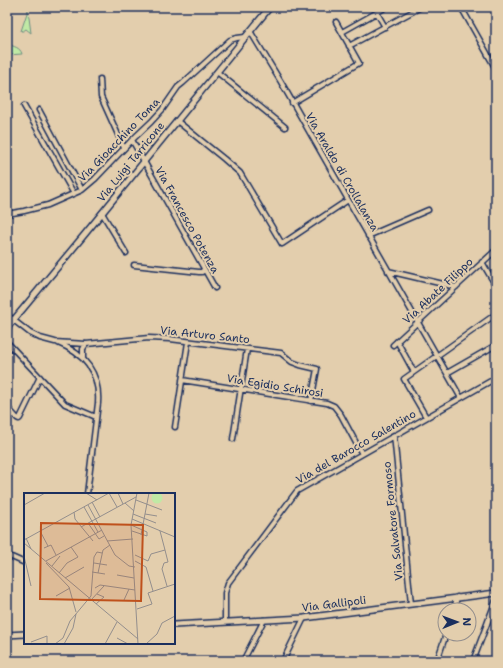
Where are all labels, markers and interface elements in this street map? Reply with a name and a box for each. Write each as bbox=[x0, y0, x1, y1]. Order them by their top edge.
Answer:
street label: Via Gioacchino Toma bbox=[75, 95, 163, 185]
street label: Via Araldo di Crollalanza bbox=[302, 110, 382, 234]
street label: Via Luigi Tarricone bbox=[94, 119, 168, 205]
street label: Via Francesco Potenza bbox=[151, 164, 223, 276]
street label: Via Abate Filippo bbox=[400, 254, 477, 328]
street label: Via Arturo Santo bbox=[159, 323, 251, 347]
street label: Via Egidio Schirosi bbox=[226, 371, 324, 401]
street label: Via del Barocco Salentino bbox=[293, 406, 419, 488]
street label: Via Salvatore Formoso bbox=[379, 460, 407, 581]
inset map bbox=[24, 493, 175, 644]
street label: Via Gallipoli bbox=[301, 593, 367, 615]
north arrow bbox=[437, 602, 477, 642]
text: N bbox=[459, 617, 474, 627]

